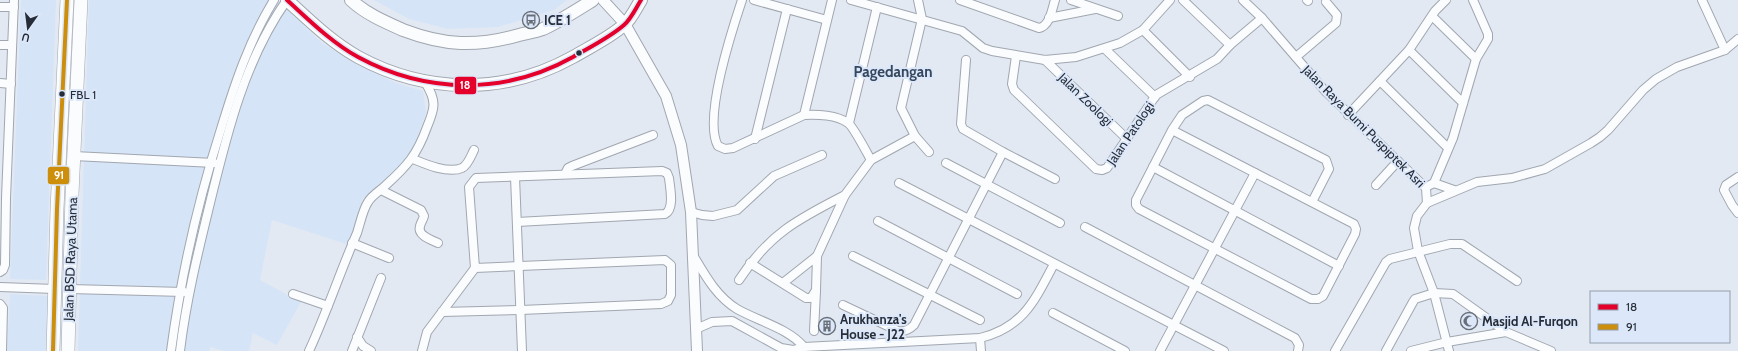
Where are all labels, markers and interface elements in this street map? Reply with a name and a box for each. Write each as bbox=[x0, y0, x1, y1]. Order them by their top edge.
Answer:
north arrow bbox=[8, 8, 48, 48]
bus stop icon: ICE 1 bbox=[521, 10, 541, 30]
place label: ICE 1 bbox=[544, 12, 571, 28]
text: U bbox=[20, 30, 31, 45]
unlabelled marker bbox=[574, 48, 584, 58]
street label: Jalan Raya Bumi Puspiptek Asri bbox=[1299, 61, 1429, 191]
district label: Pagedangan bbox=[854, 63, 932, 81]
street label: Jalan Zoologi bbox=[1055, 68, 1117, 129]
line badge: 18 bbox=[454, 76, 477, 95]
text: 18 bbox=[460, 78, 471, 92]
place label: FBL 1 bbox=[70, 87, 96, 102]
marker: FBL 1 bbox=[57, 89, 67, 99]
street label: Jalan Patologi bbox=[1102, 98, 1157, 169]
line badge: 91 bbox=[47, 166, 70, 185]
text: 91 bbox=[54, 168, 64, 182]
street label: Jalan BSD Raya Utama bbox=[60, 196, 80, 322]
legend bbox=[1590, 291, 1730, 343]
text: 18 bbox=[1626, 299, 1637, 314]
place label: Arukhanza's House - J22 bbox=[840, 311, 907, 342]
mosque icon: Masjid Al-Furqon bbox=[1459, 311, 1479, 331]
place label: Masjid Al-Furqon bbox=[1482, 313, 1578, 329]
building icon: Arukhanza's House - J22 bbox=[817, 316, 837, 336]
text: 91 bbox=[1626, 319, 1637, 334]

